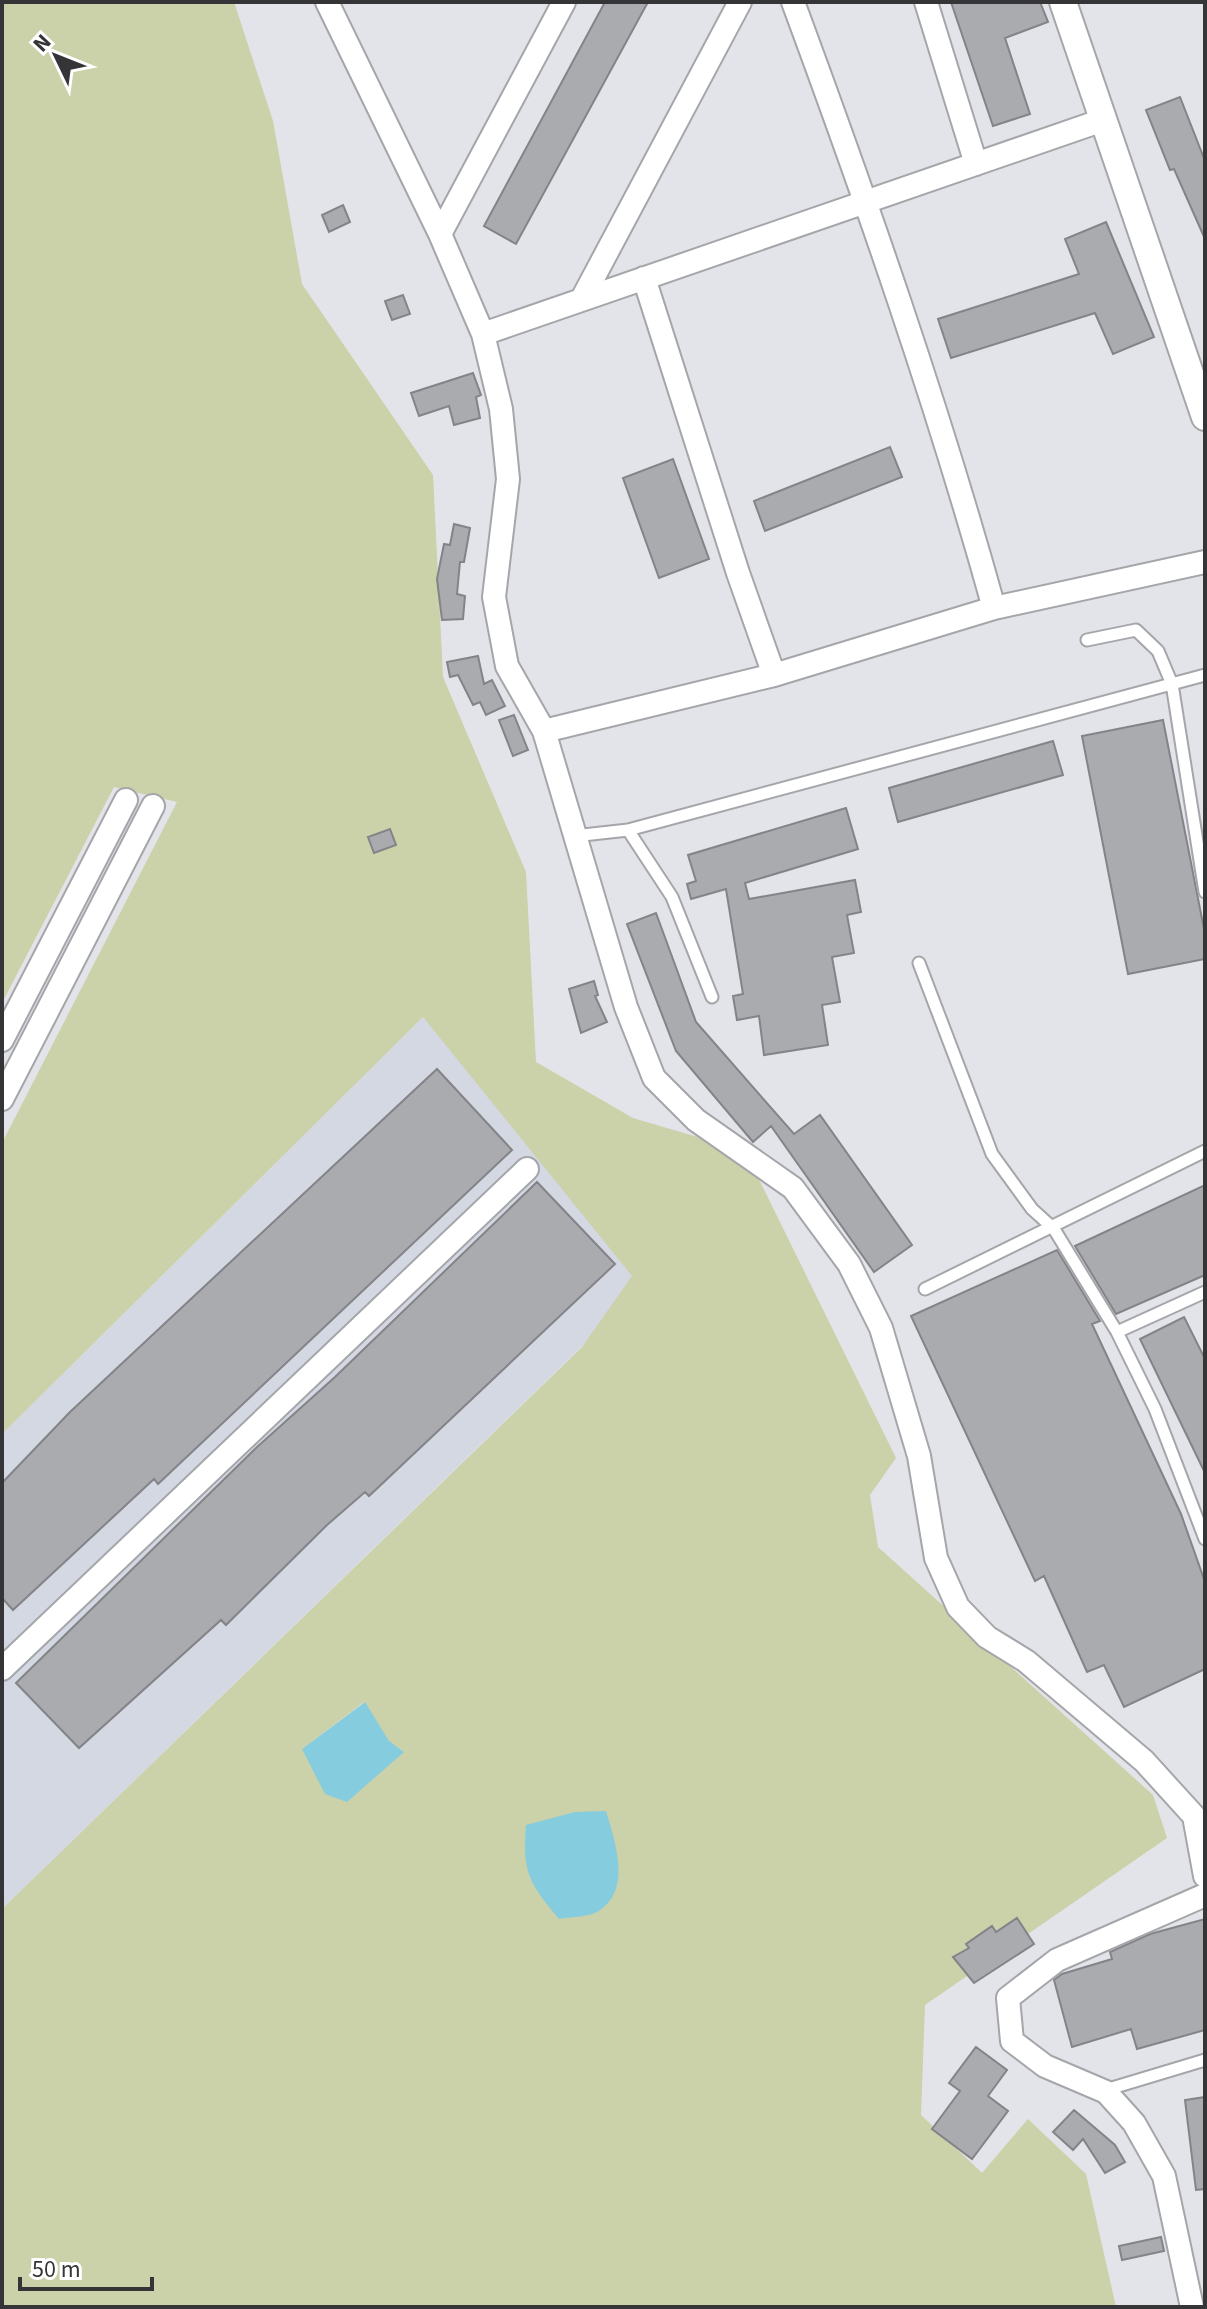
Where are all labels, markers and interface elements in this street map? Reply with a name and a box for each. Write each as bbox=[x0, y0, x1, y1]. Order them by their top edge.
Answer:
north arrow bbox=[16, 16, 96, 96]
text: N bbox=[25, 27, 59, 59]
scale bar bbox=[20, 2241, 152, 2291]
text: 50 m bbox=[32, 2252, 81, 2287]

